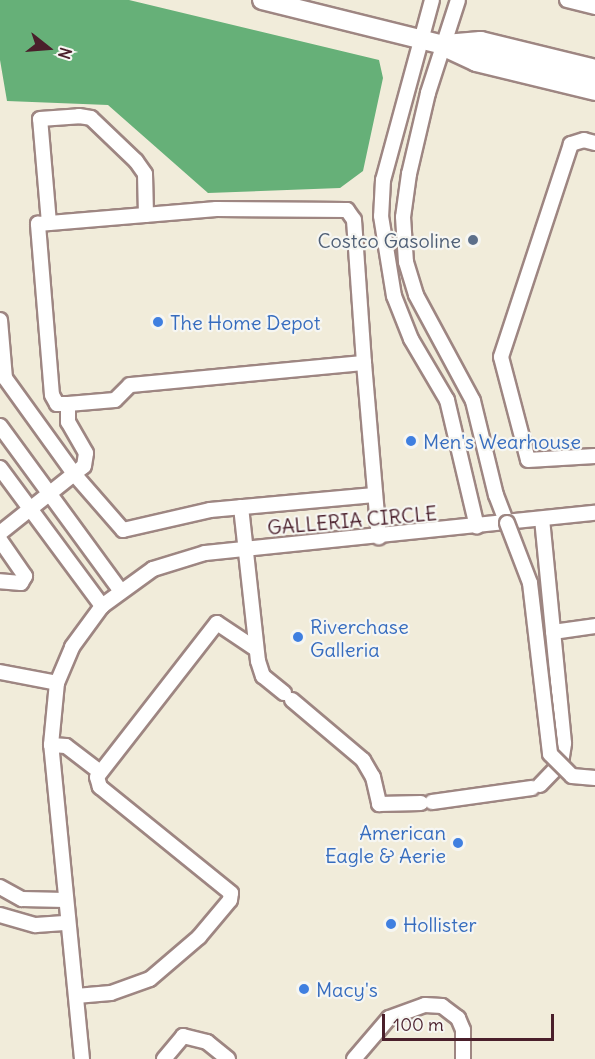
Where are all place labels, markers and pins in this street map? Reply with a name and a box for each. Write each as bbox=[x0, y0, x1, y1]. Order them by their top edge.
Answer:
place label: Costco Gasoline bbox=[317, 228, 461, 252]
marker: Costco Gasoline bbox=[466, 233, 480, 247]
place label: The Home Depot bbox=[170, 310, 320, 334]
marker: The Home Depot bbox=[151, 315, 165, 329]
place label: Men's Wearhouse bbox=[423, 429, 581, 453]
marker: Men's Wearhouse bbox=[404, 434, 418, 448]
place label: Riverchase Galleria bbox=[310, 614, 409, 661]
marker: Riverchase Galleria bbox=[291, 630, 305, 644]
place label: American Eagle & Aerie bbox=[325, 820, 446, 867]
marker: American Eagle & Aerie bbox=[451, 836, 465, 850]
place label: Hollister bbox=[403, 912, 477, 936]
marker: Hollister bbox=[384, 917, 398, 931]
place label: Macy's bbox=[316, 977, 378, 1001]
marker: Macy's bbox=[297, 982, 311, 996]

